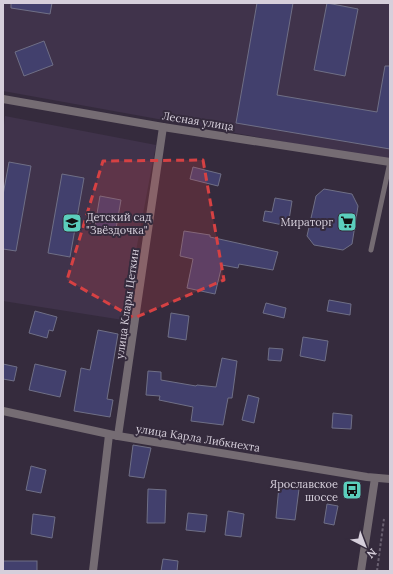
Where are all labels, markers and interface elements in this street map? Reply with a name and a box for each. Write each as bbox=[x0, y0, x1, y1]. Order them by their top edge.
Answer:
street label: Лесная улица bbox=[161, 108, 235, 134]
place label: Детский сад "Звёздочка" bbox=[86, 210, 152, 237]
supermarket icon: Мираторг bbox=[336, 211, 358, 233]
school or university icon: Детский сад "Звёздочка" bbox=[61, 212, 83, 234]
place label: Мираторг bbox=[280, 215, 333, 229]
street label: улица Клары Цеткин bbox=[112, 248, 142, 360]
street label: улица Карла Либкнехта bbox=[135, 421, 261, 455]
place label: Ярославское шоссе bbox=[270, 477, 338, 504]
bus stop icon: Ярославское шоссе bbox=[341, 479, 363, 501]
north arrow bbox=[345, 526, 385, 566]
text: N bbox=[363, 545, 380, 562]

